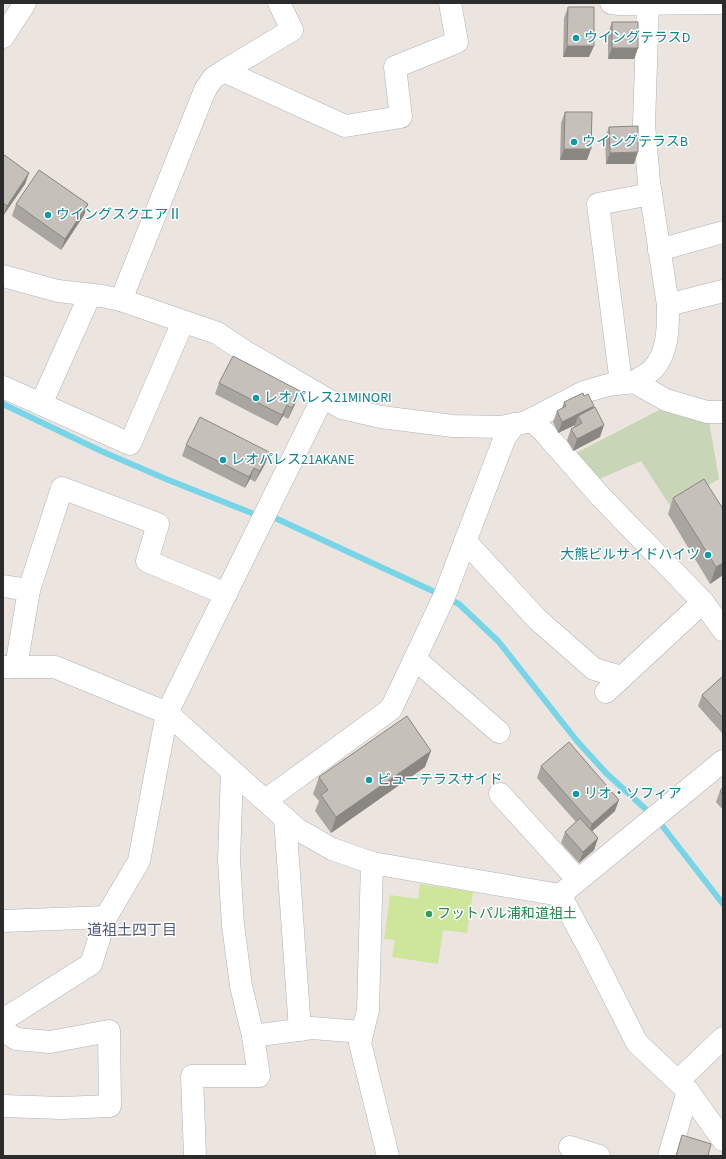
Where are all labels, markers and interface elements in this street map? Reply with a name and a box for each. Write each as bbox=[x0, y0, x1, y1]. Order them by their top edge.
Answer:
place label: ウイングテラスD bbox=[584, 28, 690, 48]
marker: ウイングテラスD bbox=[571, 33, 581, 43]
place label: ウイングテラスB bbox=[582, 132, 688, 152]
marker: ウイングテラスB bbox=[569, 137, 579, 147]
place label: ウイングスクエアⅡ bbox=[56, 205, 182, 225]
marker: ウイングスクエアⅡ bbox=[43, 210, 53, 220]
place label: レオパレス21MINORI bbox=[264, 388, 392, 408]
marker: レオパレス21MINORI bbox=[251, 393, 261, 403]
place label: レオパレス21AKANE bbox=[231, 450, 355, 470]
marker: レオパレス21AKANE bbox=[218, 455, 228, 465]
place label: 大熊ビルサイドハイツ bbox=[560, 545, 700, 565]
marker: 大熊ビルサイドハイツ bbox=[703, 550, 713, 560]
place label: ビューテラスサイド bbox=[377, 770, 503, 790]
marker: ビューテラスサイド bbox=[364, 775, 374, 785]
place label: リオ・ソフィア bbox=[584, 784, 682, 804]
marker: リオ・ソフィア bbox=[571, 789, 581, 799]
place label: フットパル浦和道祖土 bbox=[437, 904, 577, 924]
marker: フットパル浦和道祖土 bbox=[424, 909, 434, 919]
district label: 道祖土四丁目 bbox=[87, 920, 177, 941]

